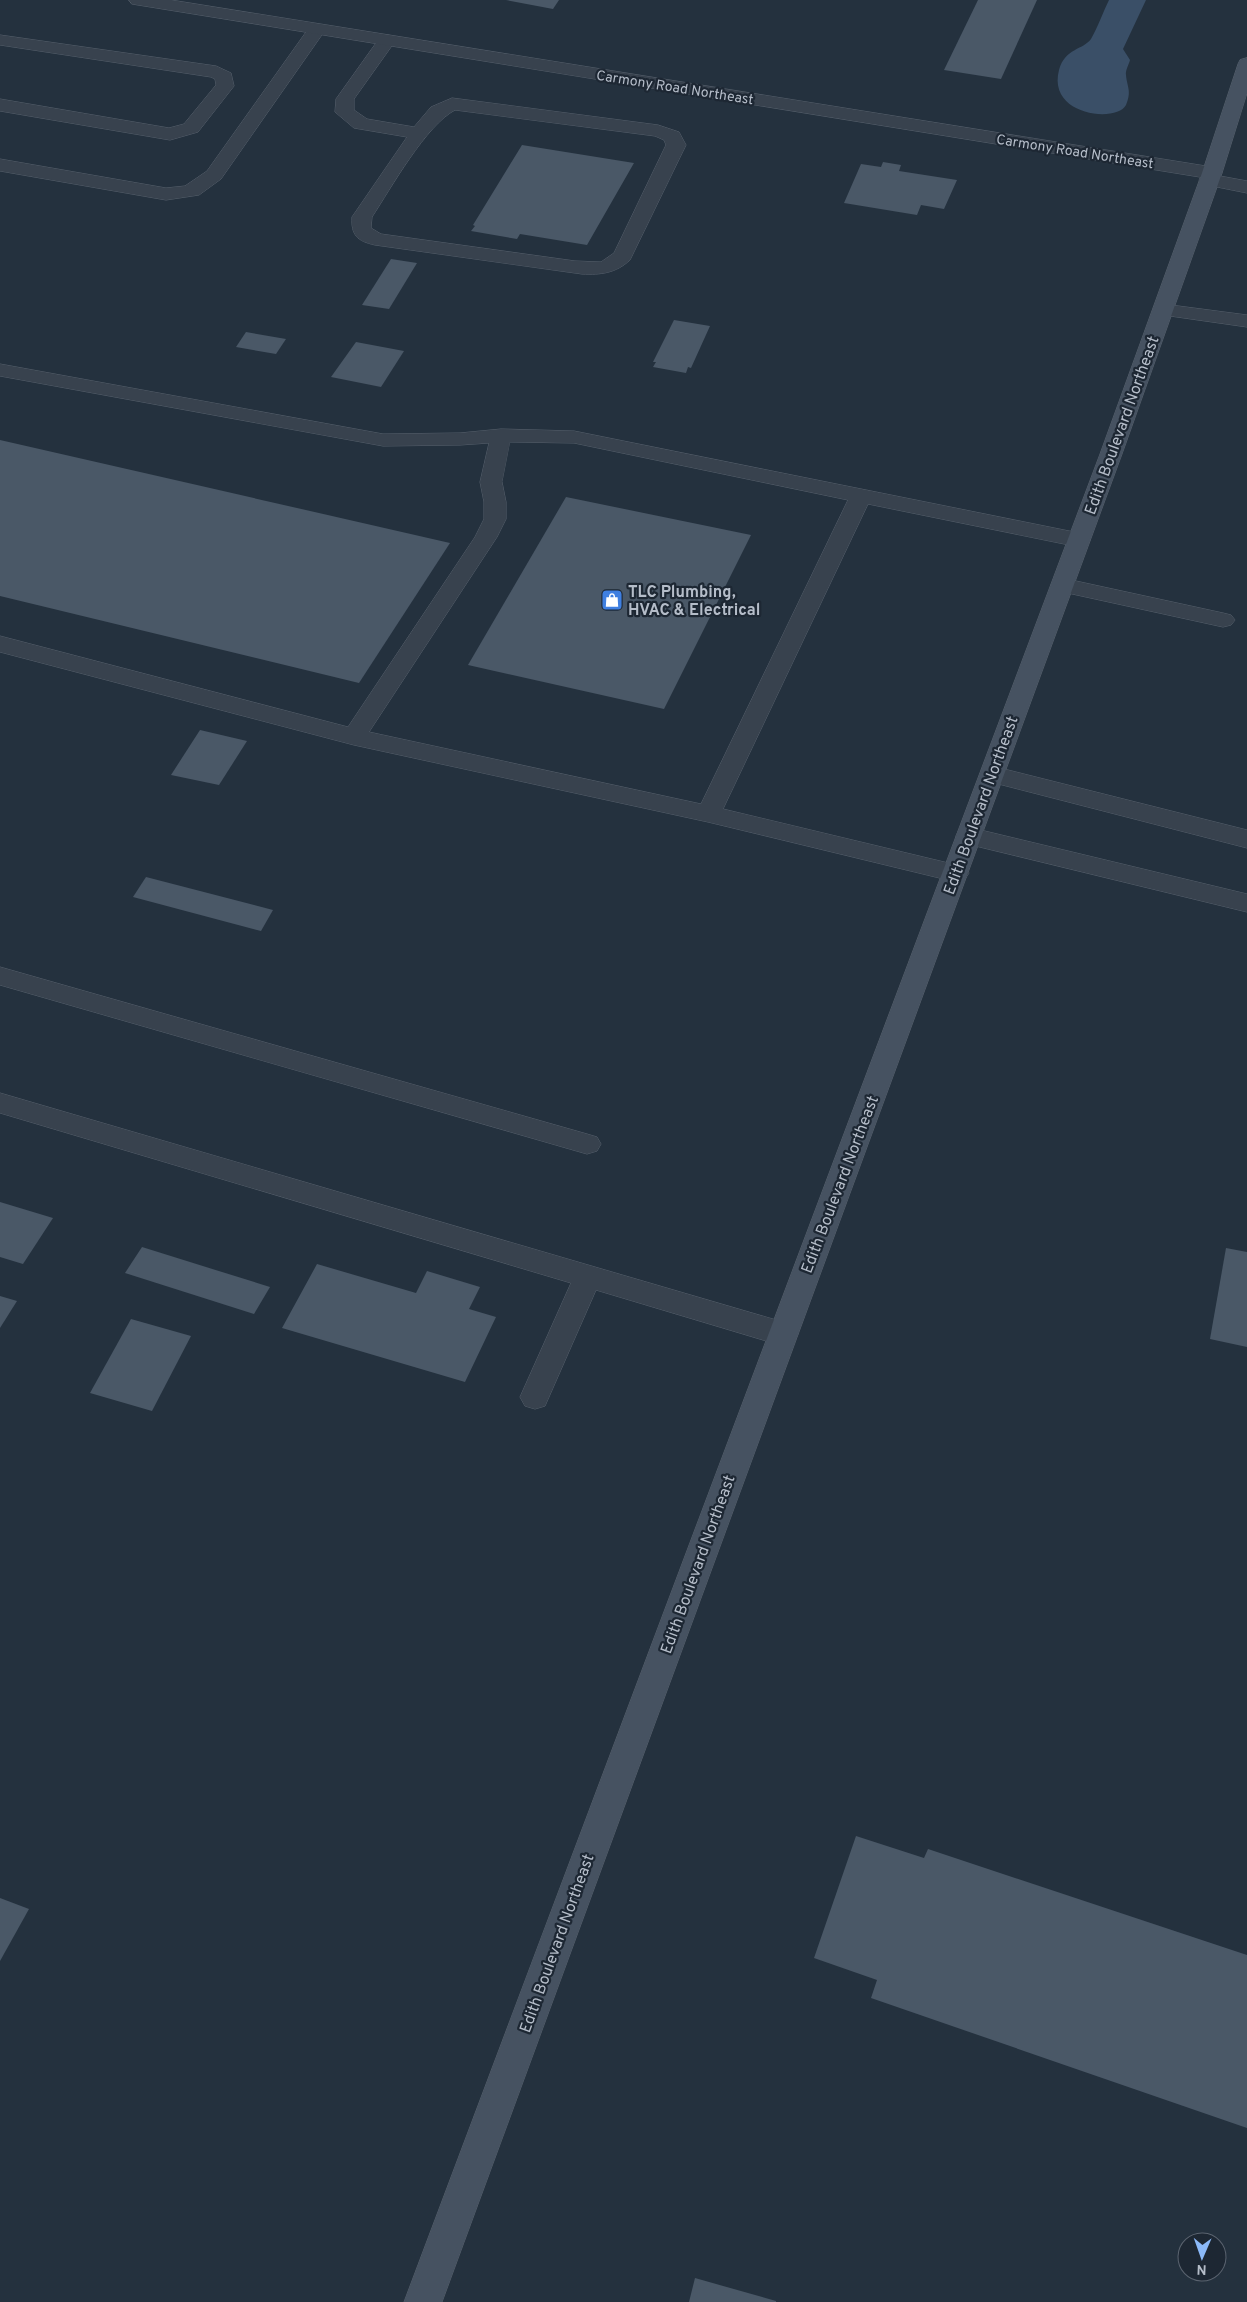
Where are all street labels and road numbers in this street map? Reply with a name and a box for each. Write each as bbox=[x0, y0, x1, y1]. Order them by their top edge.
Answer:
street label: Carmony Road Northeast bbox=[595, 68, 755, 109]
street label: Carmony Road Northeast bbox=[995, 132, 1155, 173]
street label: Edith Boulevard Northeast bbox=[1081, 334, 1165, 518]
street label: Edith Boulevard Northeast bbox=[940, 714, 1024, 898]
street label: Edith Boulevard Northeast bbox=[798, 1093, 884, 1276]
street label: Edith Boulevard Northeast bbox=[657, 1473, 741, 1657]
street label: Edith Boulevard Northeast bbox=[516, 1852, 600, 2036]

